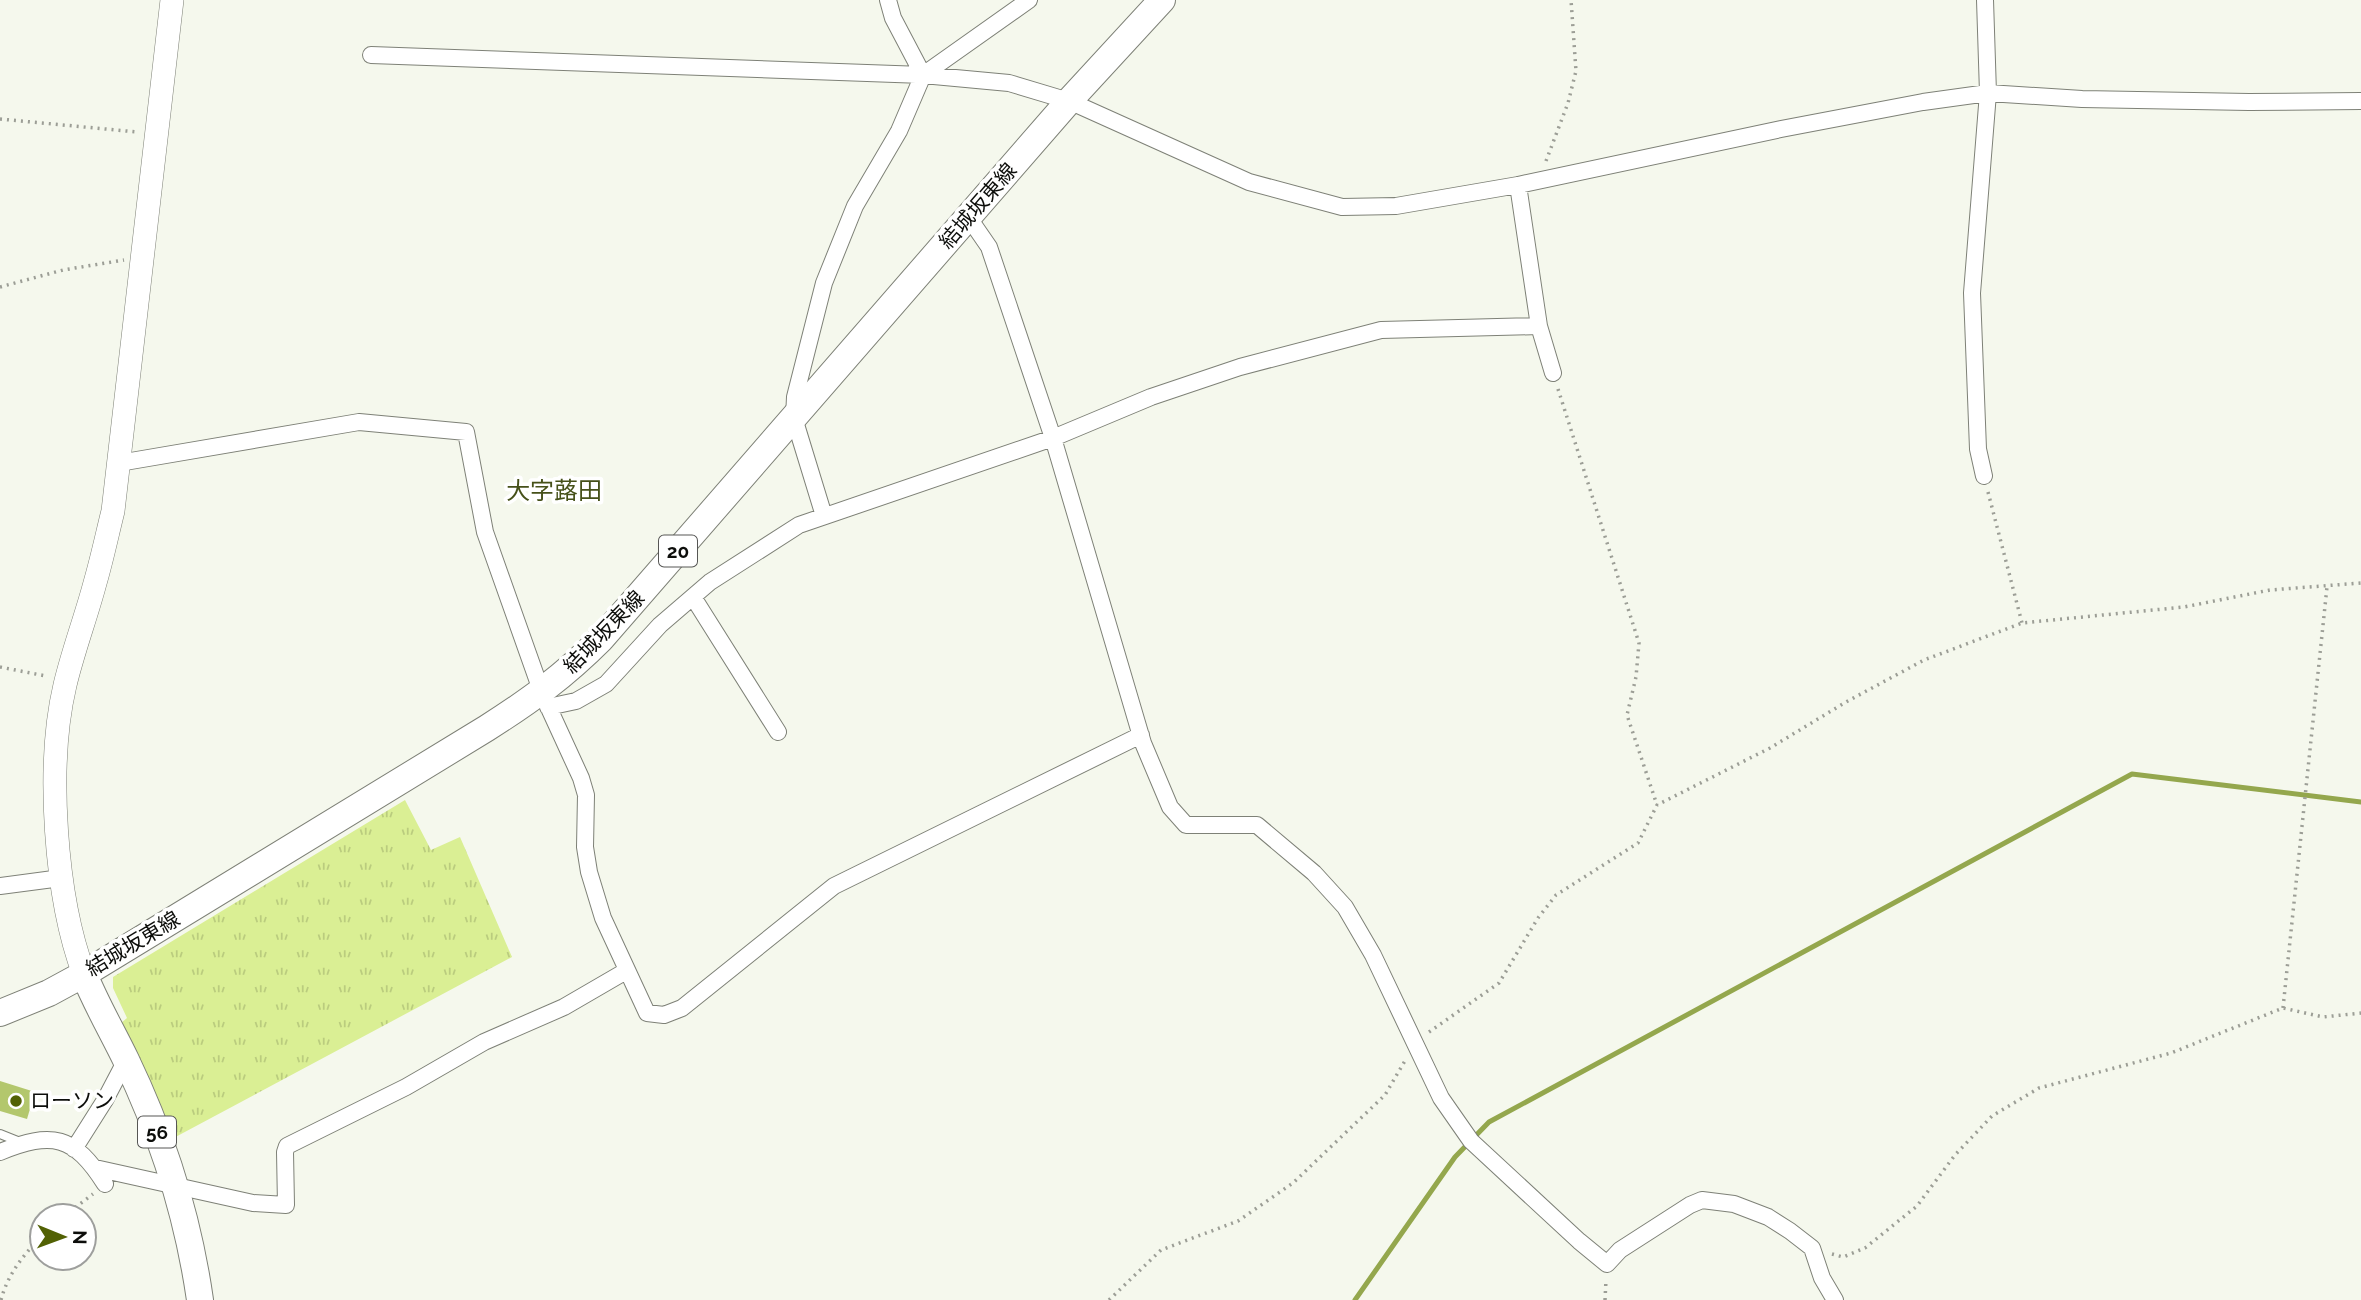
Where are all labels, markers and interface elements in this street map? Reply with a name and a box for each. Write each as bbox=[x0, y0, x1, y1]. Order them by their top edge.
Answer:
street label: 結城坂東線 bbox=[934, 158, 1021, 253]
district label: 大字蕗田 bbox=[506, 476, 602, 505]
road number: 20 bbox=[659, 536, 697, 566]
street label: 結城坂東線 bbox=[558, 585, 649, 678]
street label: 結城坂東線 bbox=[81, 906, 184, 981]
place label: ローソン bbox=[30, 1088, 114, 1113]
marker: ローソン bbox=[8, 1093, 24, 1109]
road number: 56 bbox=[138, 1116, 176, 1148]
north arrow bbox=[28, 1202, 98, 1272]
text: N bbox=[69, 1230, 91, 1245]

